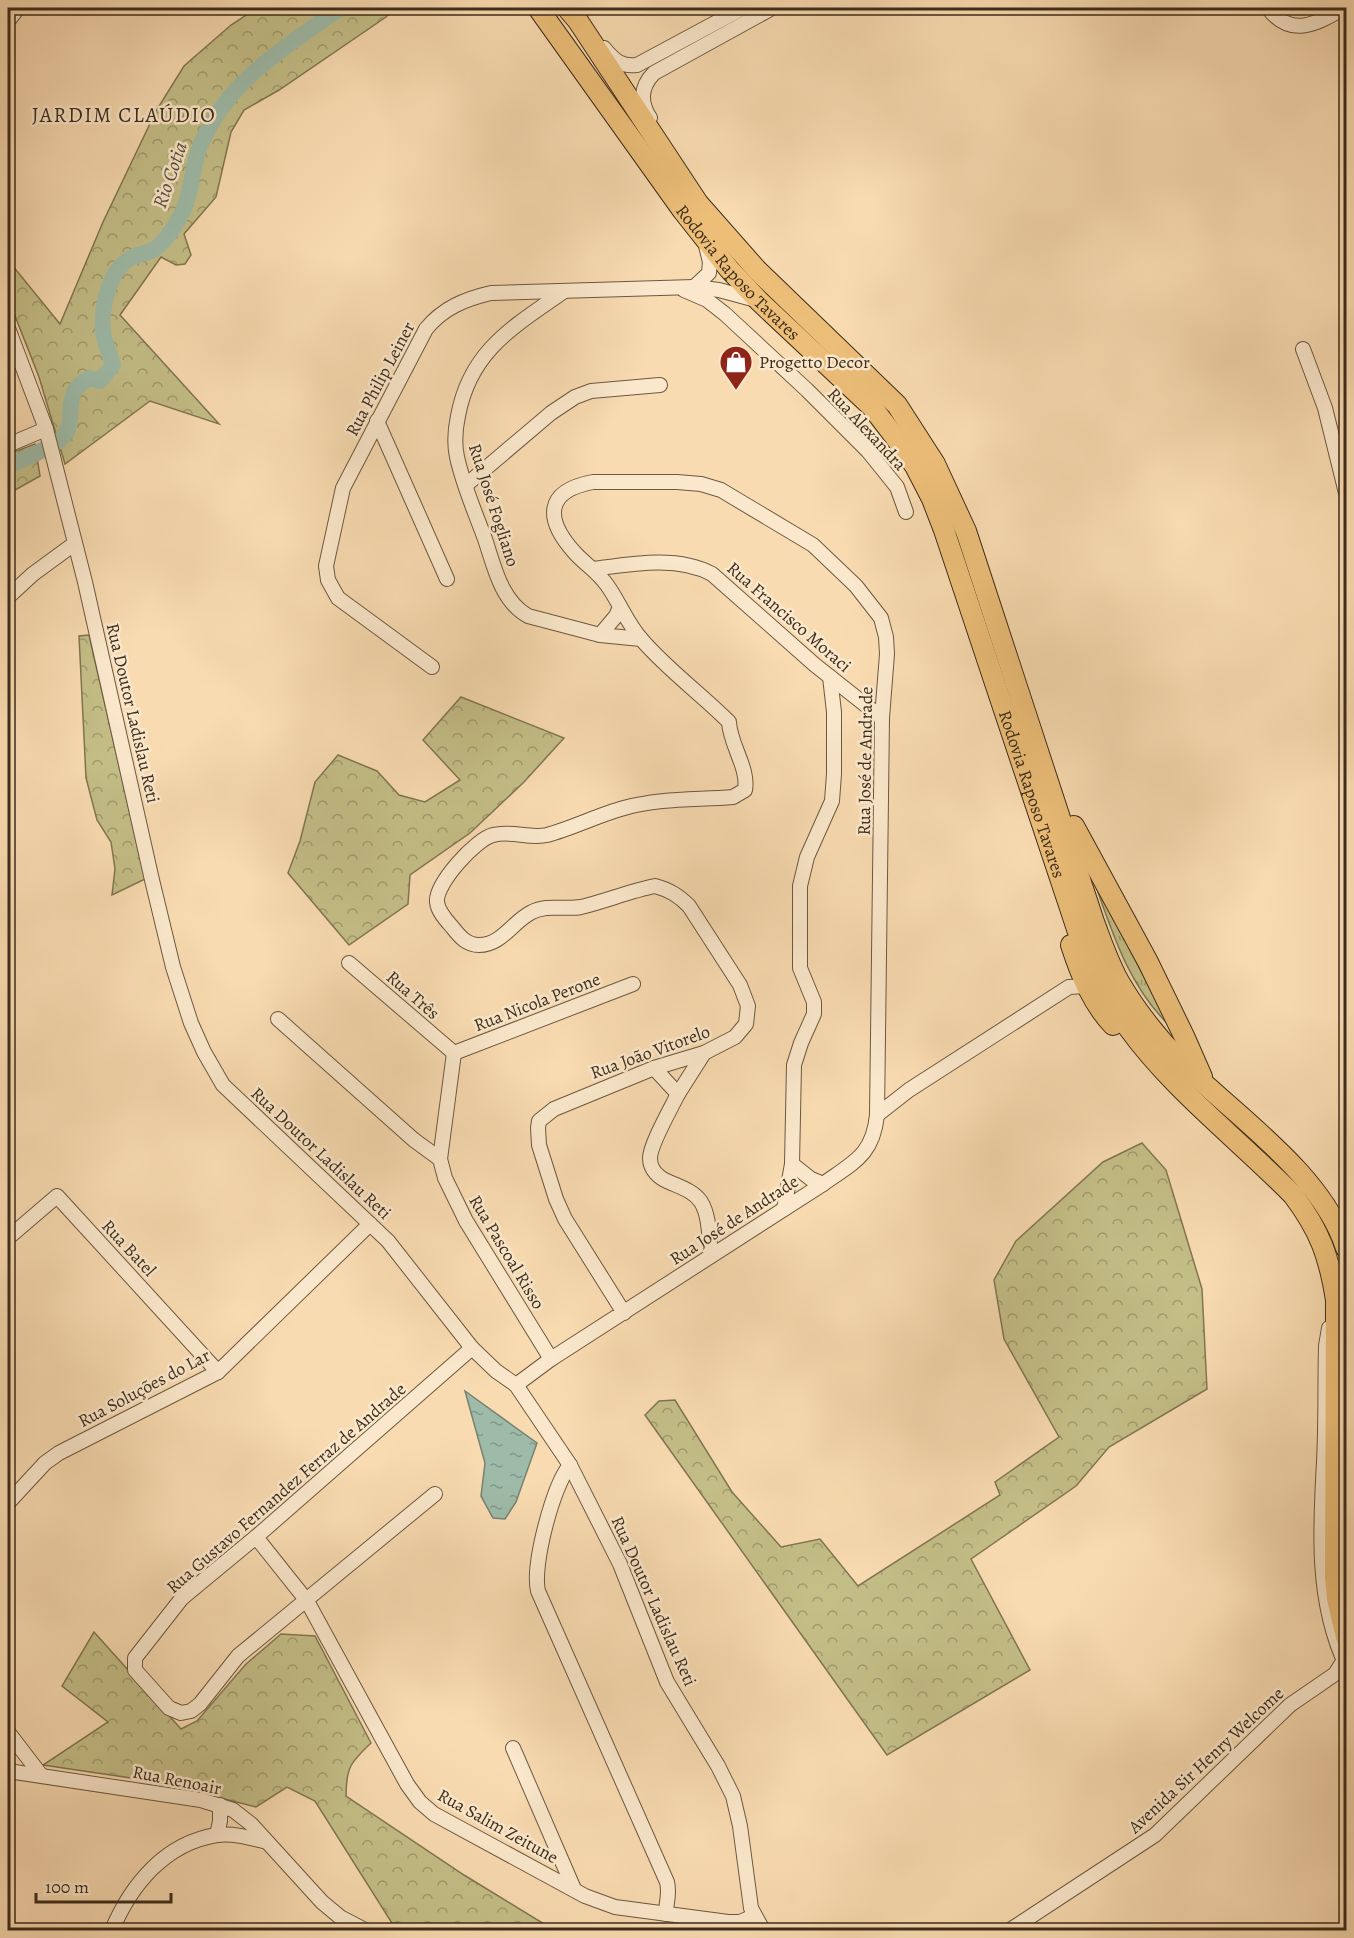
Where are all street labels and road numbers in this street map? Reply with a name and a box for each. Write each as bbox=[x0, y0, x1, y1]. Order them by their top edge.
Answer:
street label: Rodovia Raposo Tavares bbox=[670, 200, 805, 346]
street label: Rua Philip Leiner bbox=[340, 317, 420, 440]
street label: Rua Alexandra bbox=[822, 382, 912, 476]
street label: Rua José Fogliano bbox=[463, 440, 525, 570]
street label: Rua Francisco Moraci bbox=[722, 556, 856, 678]
street label: Rua Doutor Ladislau Reti bbox=[101, 621, 165, 805]
street label: Rua José de Andrade bbox=[852, 686, 878, 836]
street label: Rodovia Raposo Tavares bbox=[993, 707, 1071, 881]
street label: Rua Três bbox=[381, 965, 445, 1025]
street label: Rua Nicola Perone bbox=[470, 967, 604, 1037]
street label: Rua João Vitorelo bbox=[587, 1019, 713, 1085]
street label: Rua Doutor Ladislau Reti bbox=[246, 1081, 396, 1225]
street label: Rua José de Andrade bbox=[665, 1169, 803, 1271]
street label: Rua Pascoal Risso bbox=[463, 1190, 551, 1314]
street label: Rua Batel bbox=[96, 1214, 162, 1282]
street label: Rua Soluções do Lar bbox=[74, 1343, 214, 1433]
street label: Rua Gustavo Fernandez Ferraz de Andrade bbox=[161, 1377, 411, 1599]
street label: Rua Doutor Ladislau Reti bbox=[606, 1512, 702, 1690]
street label: Avenida Sir Henry Welcome bbox=[1122, 1681, 1289, 1839]
street label: Rua Renoair bbox=[131, 1760, 223, 1800]
street label: Rua Salim Zeitune bbox=[433, 1783, 563, 1869]

